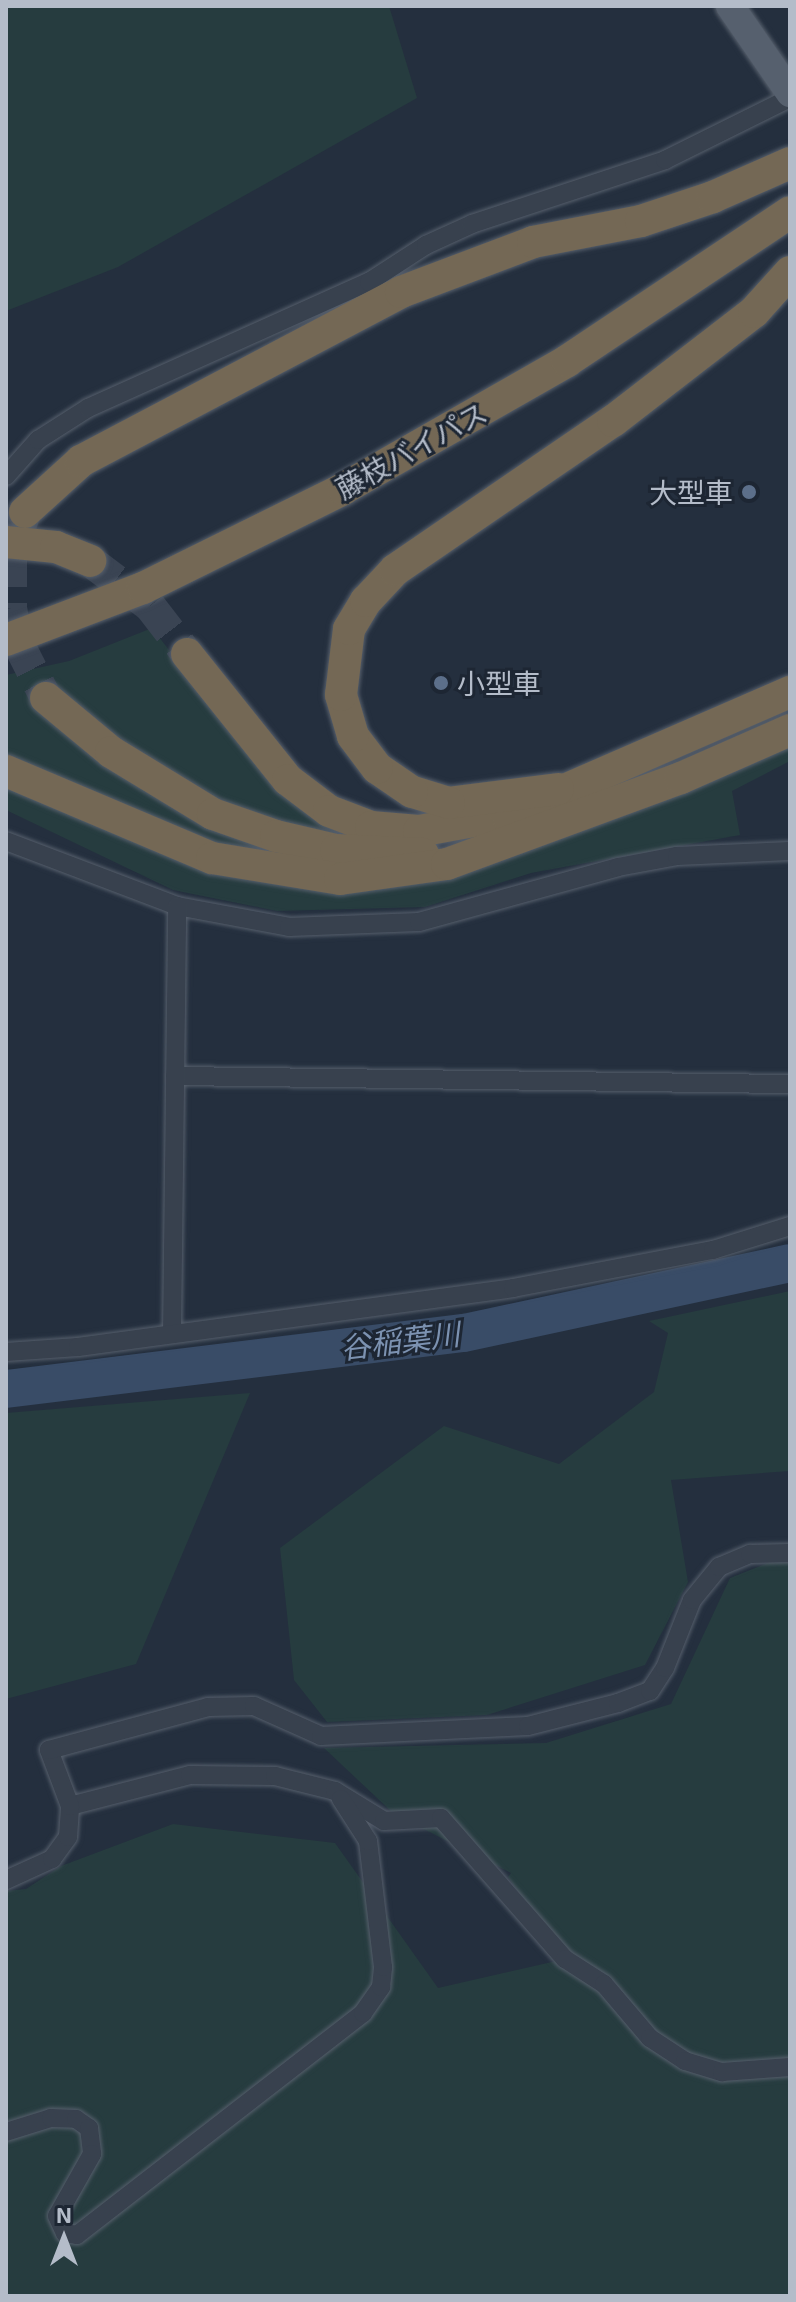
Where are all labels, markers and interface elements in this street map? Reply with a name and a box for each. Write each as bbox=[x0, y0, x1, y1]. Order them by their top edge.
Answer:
street label: 藤枝バイパス bbox=[329, 395, 493, 505]
place label: 大型車 bbox=[649, 475, 733, 509]
marker: 大型車 bbox=[740, 483, 758, 501]
place label: 小型車 bbox=[457, 666, 541, 700]
marker: 小型車 bbox=[432, 674, 450, 692]
water label: 谷稲葉川 bbox=[338, 1315, 462, 1365]
north arrow bbox=[24, 2198, 104, 2278]
text: N bbox=[56, 2201, 72, 2227]

